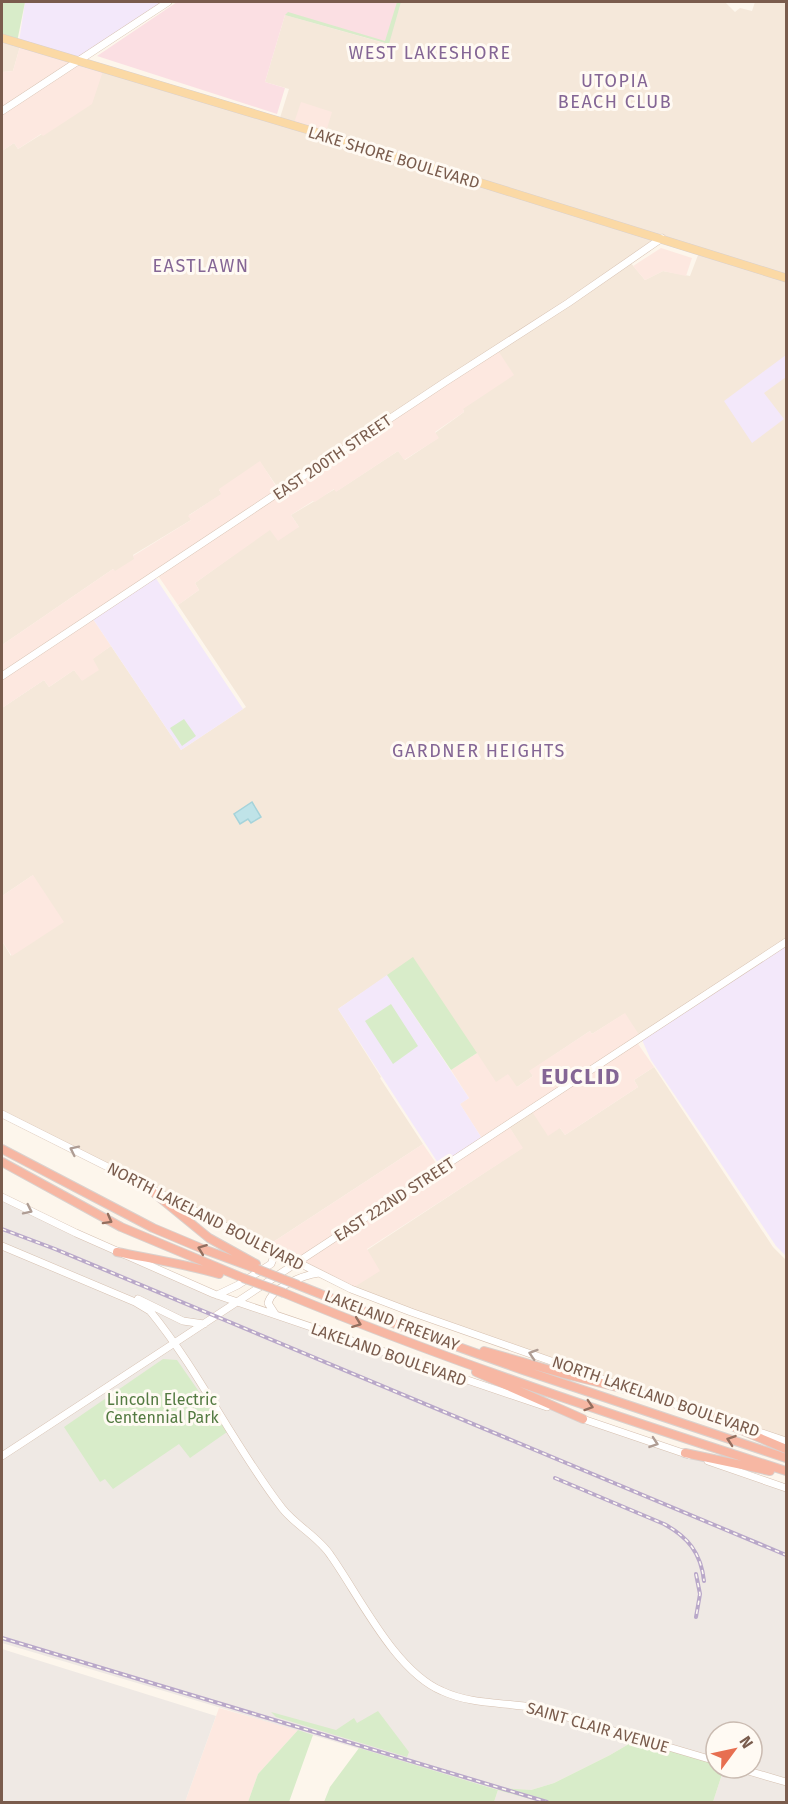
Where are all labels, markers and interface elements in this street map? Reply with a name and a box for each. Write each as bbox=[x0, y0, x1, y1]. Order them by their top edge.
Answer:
district label: WEST LAKESHORE bbox=[348, 42, 512, 64]
district label: UTOPIA BEACH CLUB bbox=[558, 70, 672, 113]
street label: LAKE SHORE BOULEVARD bbox=[306, 122, 482, 193]
district label: EASTLAWN bbox=[152, 255, 250, 277]
street label: EAST 200TH STREET bbox=[269, 410, 396, 504]
district label: GARDNER HEIGHTS bbox=[392, 740, 566, 762]
district label: EUCLID bbox=[541, 1063, 621, 1090]
one-way arrow bbox=[69, 1145, 80, 1157]
street label: EAST 222ND STREET bbox=[331, 1153, 459, 1245]
street label: NORTH LAKELAND BOULEVARD bbox=[104, 1158, 307, 1274]
one-way arrow bbox=[22, 1202, 33, 1214]
one-way arrow bbox=[102, 1212, 113, 1224]
one-way arrow bbox=[198, 1244, 209, 1256]
street label: LAKELAND FREEWAY bbox=[322, 1286, 462, 1355]
one-way arrow bbox=[352, 1316, 362, 1329]
street label: LAKELAND BOULEVARD bbox=[308, 1319, 469, 1390]
one-way arrow bbox=[528, 1349, 539, 1362]
street label: NORTH LAKELAND BOULEVARD bbox=[550, 1352, 762, 1441]
park label: Lincoln Electric Centennial Park bbox=[105, 1390, 219, 1427]
one-way arrow bbox=[583, 1398, 594, 1411]
one-way arrow bbox=[726, 1434, 737, 1447]
one-way arrow bbox=[648, 1435, 659, 1448]
street label: SAINT CLAIR AVENUE bbox=[525, 1698, 671, 1757]
north arrow bbox=[704, 1720, 764, 1780]
text: N bbox=[735, 1732, 757, 1752]

